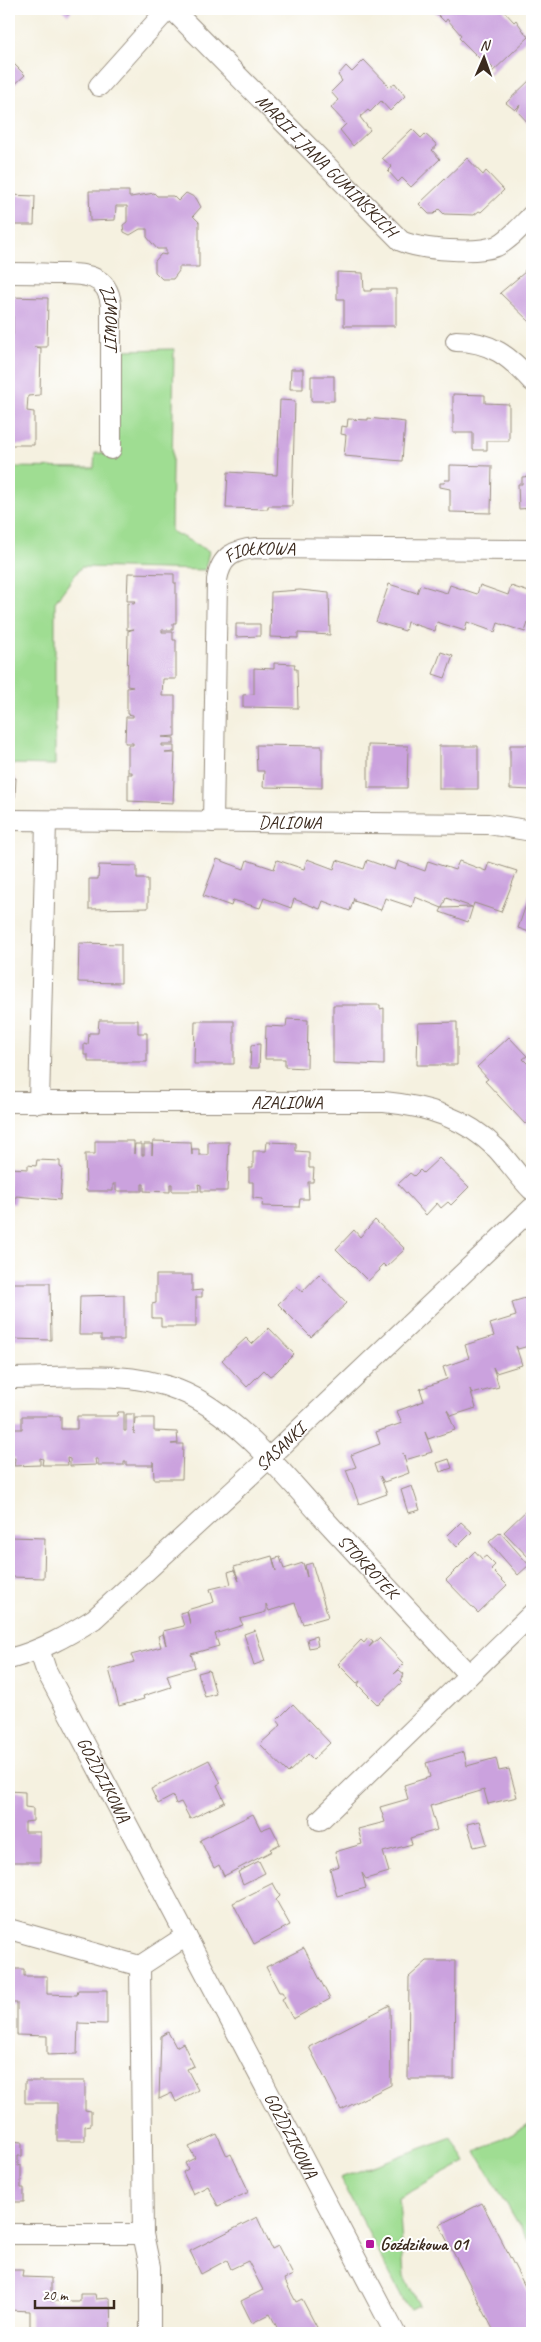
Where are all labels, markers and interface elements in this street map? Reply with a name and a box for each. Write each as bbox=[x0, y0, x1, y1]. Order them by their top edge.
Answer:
north arrow bbox=[458, 32, 508, 82]
text: N bbox=[480, 37, 491, 54]
street label: MARII I JANA GUMIŃSKICH bbox=[251, 90, 404, 244]
street label: ZIMOWIT bbox=[95, 280, 122, 354]
street label: FIOŁKOWA bbox=[219, 537, 296, 567]
street label: DALIOWA bbox=[258, 811, 323, 834]
street label: AZALIOWA bbox=[251, 1091, 324, 1113]
street label: SASANKI bbox=[251, 1415, 313, 1476]
street label: STOKROTEK bbox=[333, 1530, 405, 1605]
street label: GOŹDZIKOWA bbox=[72, 1733, 136, 1827]
street label: GOŹDZIKOWA bbox=[259, 2089, 323, 2183]
place label: Goździkowa 01 bbox=[380, 2233, 470, 2255]
marker: Goździkowa 01 bbox=[364, 2238, 376, 2250]
scale bar bbox=[35, 2277, 114, 2309]
text: 20 m bbox=[42, 2286, 69, 2305]

